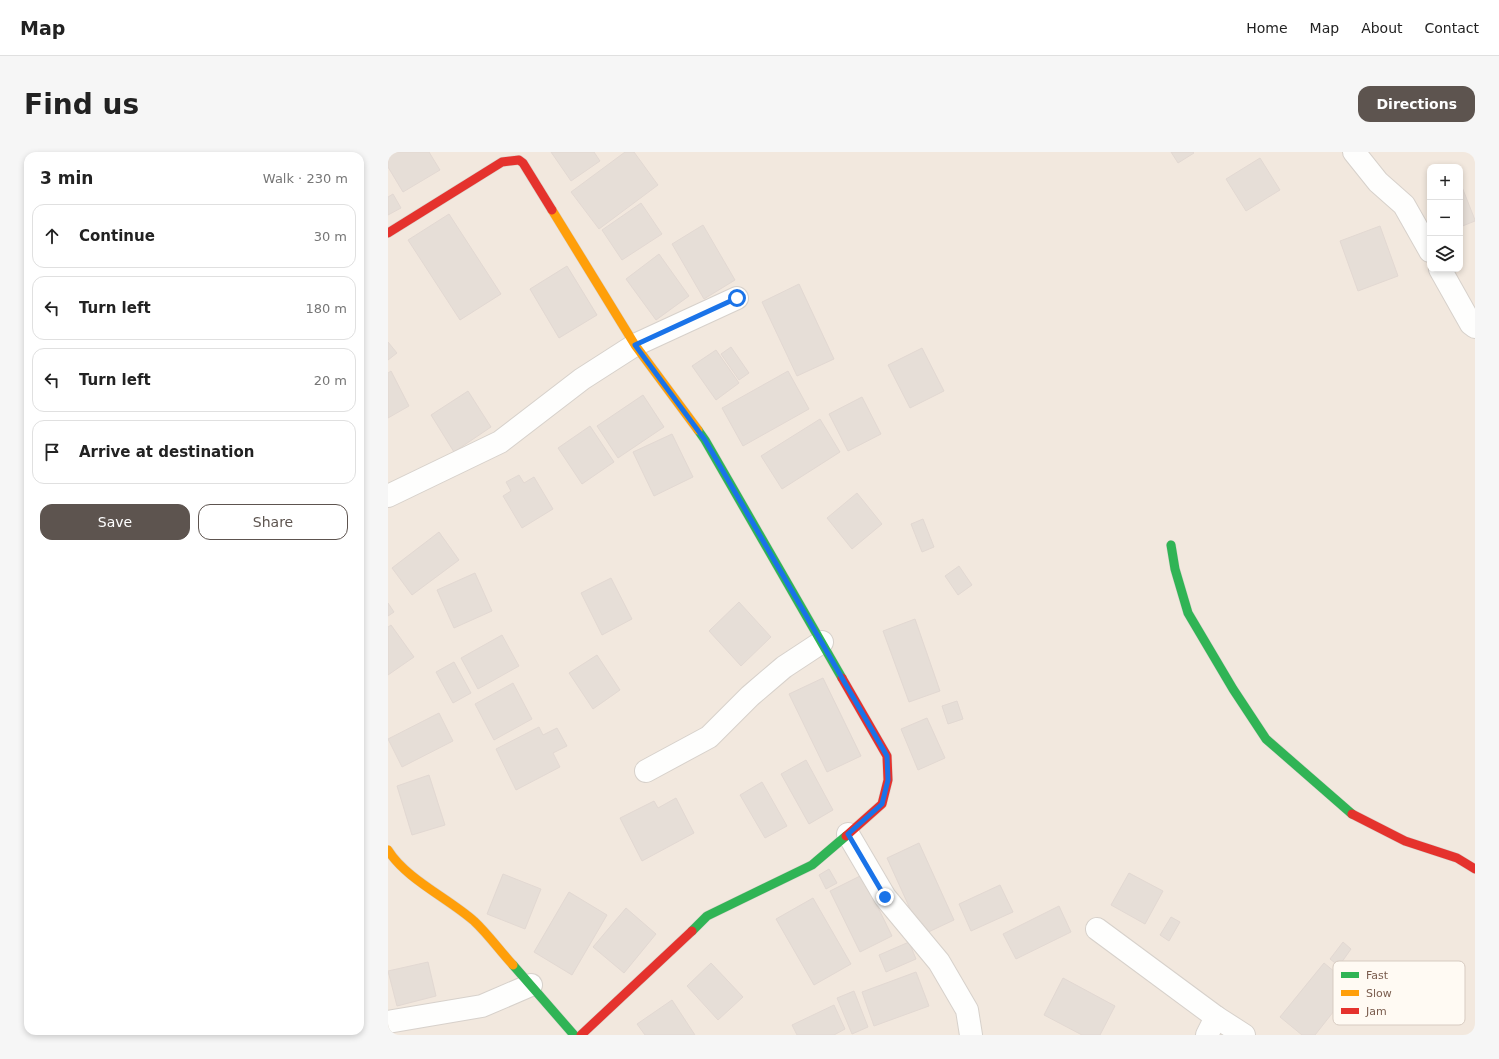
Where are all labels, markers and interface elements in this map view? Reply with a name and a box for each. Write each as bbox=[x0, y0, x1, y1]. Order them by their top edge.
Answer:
text: Map bbox=[20, 17, 65, 39]
text: Home bbox=[1246, 20, 1288, 36]
text: Map bbox=[1310, 20, 1339, 36]
text: About bbox=[1361, 20, 1403, 36]
text: Contact bbox=[1425, 20, 1479, 36]
button: Directions bbox=[1358, 86, 1475, 122]
text: Find us bbox=[24, 88, 139, 121]
map controls bbox=[1427, 164, 1463, 272]
button: + bbox=[1427, 164, 1463, 200]
text: 3 min bbox=[40, 168, 93, 188]
text: Walk · 230 m bbox=[263, 171, 348, 186]
button: − bbox=[1427, 200, 1463, 236]
icon: ahead bbox=[41, 225, 63, 247]
text: Continue bbox=[79, 227, 155, 245]
text: 30 m bbox=[314, 229, 347, 244]
button: layers bbox=[1427, 236, 1463, 272]
route start bbox=[728, 289, 746, 307]
icon: left bbox=[41, 297, 63, 319]
text: Turn left bbox=[79, 299, 151, 317]
text: 180 m bbox=[305, 301, 347, 316]
icon: left bbox=[41, 369, 63, 391]
text: Turn left bbox=[79, 371, 151, 389]
text: 20 m bbox=[314, 373, 347, 388]
icon: arrive bbox=[41, 441, 63, 463]
text: Arrive at destination bbox=[79, 443, 254, 461]
button: Save bbox=[40, 504, 190, 540]
button: Share bbox=[198, 504, 348, 540]
route end bbox=[876, 888, 894, 906]
legend bbox=[1333, 961, 1465, 1025]
text: Fast bbox=[1366, 969, 1389, 982]
text: Slow bbox=[1366, 987, 1392, 1000]
text: Jam bbox=[1365, 1005, 1387, 1018]

